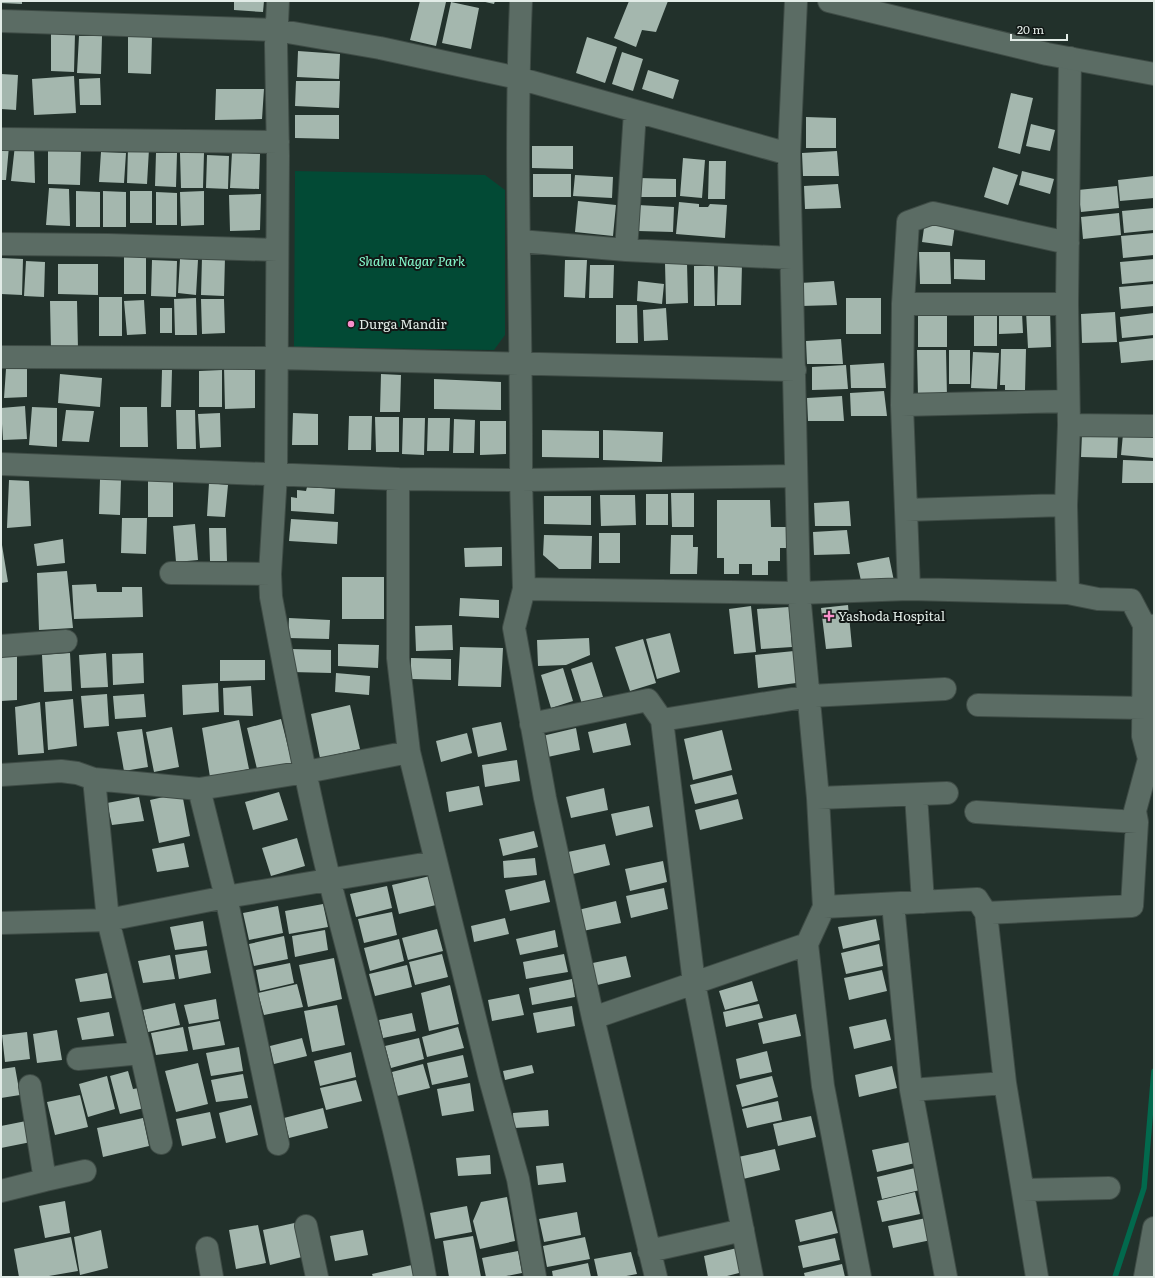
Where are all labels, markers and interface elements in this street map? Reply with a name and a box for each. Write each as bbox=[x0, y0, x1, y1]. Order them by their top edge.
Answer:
scale bar bbox=[1011, 16, 1067, 42]
text: 20 m bbox=[1017, 20, 1044, 38]
park label: Shahu Nagar Park bbox=[359, 251, 466, 270]
place label: Durga Mandir bbox=[359, 314, 448, 333]
marker: Durga Mandir bbox=[346, 319, 356, 329]
place label: Yashoda Hospital bbox=[838, 606, 946, 625]
marker: Yashoda Hospital bbox=[823, 610, 835, 622]

